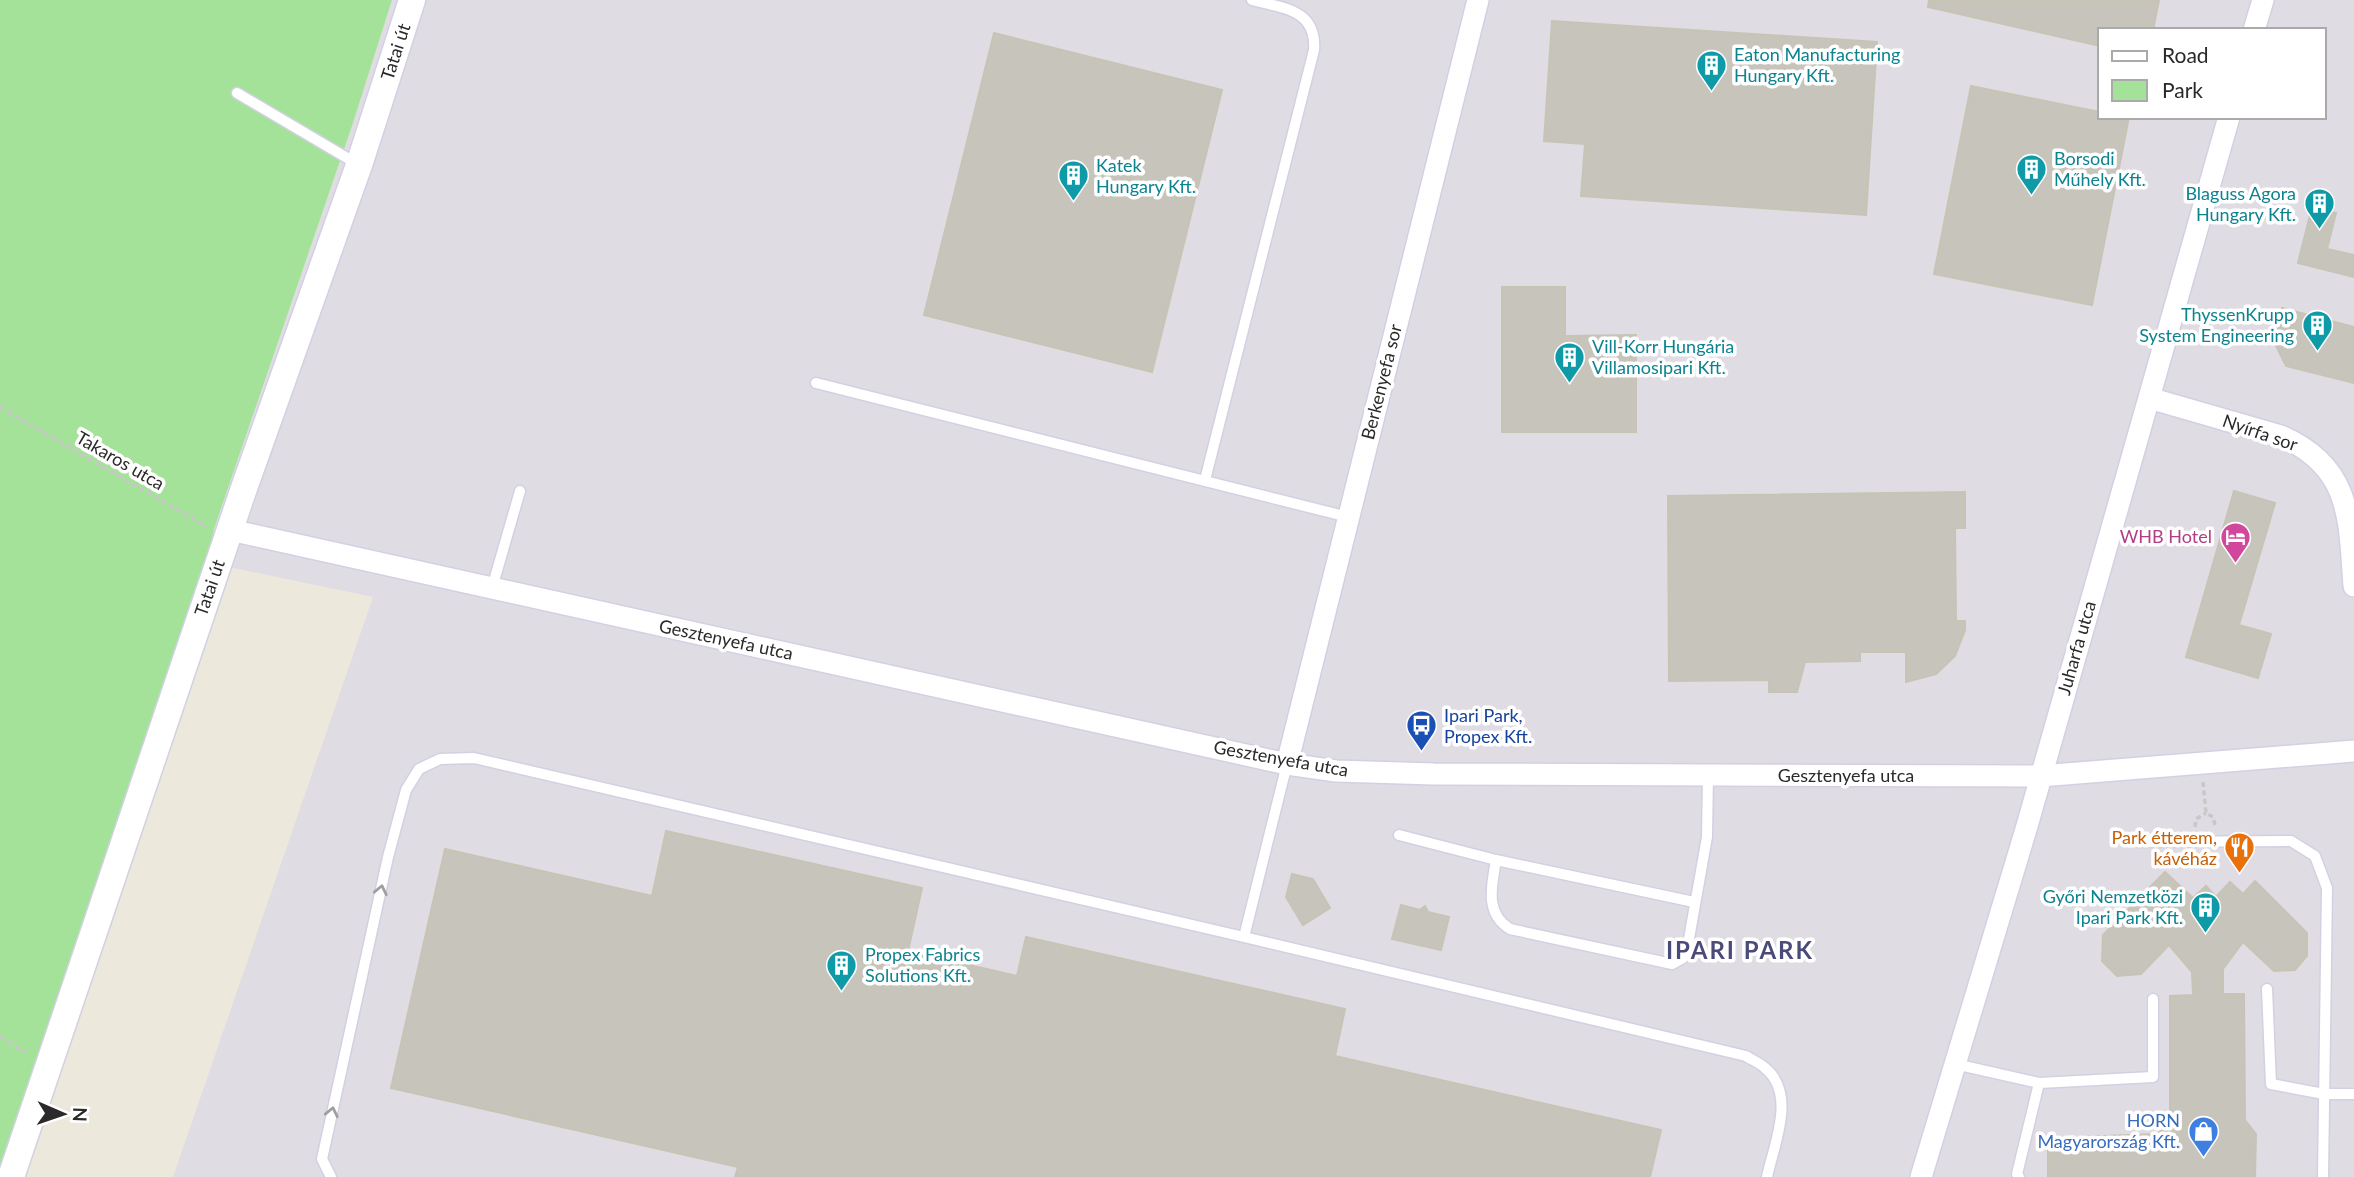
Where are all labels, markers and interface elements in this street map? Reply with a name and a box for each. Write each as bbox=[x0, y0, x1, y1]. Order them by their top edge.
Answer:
street label: Tatai út bbox=[376, 20, 415, 83]
legend bbox=[2098, 28, 2326, 119]
text: Road bbox=[2162, 42, 2209, 67]
place label: Eaton Manufacturing Hungary Kft. bbox=[1734, 43, 1900, 86]
building icon: Eaton Manufacturing Hungary Kft. bbox=[1694, 48, 1728, 92]
text: Park bbox=[2162, 77, 2203, 102]
place label: Borsodi Műhely Kft. bbox=[2054, 147, 2146, 190]
building icon: Borsodi Műhely Kft. bbox=[2014, 152, 2048, 196]
place label: Katek Hungary Kft. bbox=[1096, 154, 1196, 197]
building icon: Katek Hungary Kft. bbox=[1056, 159, 1090, 203]
place label: Blaguss Agora Hungary Kft. bbox=[2185, 182, 2296, 225]
building icon: Blaguss Agora Hungary Kft. bbox=[2302, 187, 2336, 231]
place label: ThyssenKrupp System Engineering bbox=[2139, 303, 2294, 346]
building icon: ThyssenKrupp System Engineering bbox=[2300, 308, 2334, 352]
street label: Berkenyefa sor bbox=[1356, 321, 1406, 442]
place label: Vill-Korr Hungária Villamosipari Kft. bbox=[1592, 335, 1734, 378]
building icon: Vill-Korr Hungária Villamosipari Kft. bbox=[1552, 340, 1586, 384]
street label: Nyírfa sor bbox=[2220, 409, 2301, 455]
street label: Takaros utca bbox=[72, 426, 169, 494]
hotel icon: WHB Hotel bbox=[2218, 520, 2252, 564]
place label: WHB Hotel bbox=[2120, 525, 2212, 547]
street label: Tatai út bbox=[189, 556, 229, 619]
street label: Juharfa utca bbox=[2052, 598, 2100, 697]
street label: Gesztenyefa utca bbox=[657, 614, 795, 664]
place label: Ipari Park, Propex Kft. bbox=[1444, 704, 1532, 747]
bus stop icon: Ipari Park, Propex Kft. bbox=[1404, 709, 1438, 753]
street label: Gesztenyefa utca bbox=[1212, 735, 1350, 781]
street label: Gesztenyefa utca bbox=[1778, 764, 1914, 786]
place label: Park étterem, kávéház bbox=[2111, 826, 2217, 869]
restaurant icon: Park étterem, kávéház bbox=[2223, 831, 2257, 875]
one-way arrow bbox=[373, 884, 388, 896]
place label: Győri Nemzetközi Ipari Park Kft. bbox=[2043, 885, 2183, 928]
building icon: Győri Nemzetközi Ipari Park Kft. bbox=[2189, 890, 2223, 934]
district label: IPARI PARK bbox=[1666, 935, 1814, 964]
place label: Propex Fabrics Solutions Kft. bbox=[865, 943, 980, 986]
building icon: Propex Fabrics Solutions Kft. bbox=[825, 948, 859, 992]
north arrow bbox=[28, 1079, 98, 1149]
one-way arrow bbox=[324, 1106, 339, 1118]
text: N bbox=[69, 1107, 92, 1122]
place label: HORN Magyarország Kft. bbox=[2037, 1109, 2180, 1152]
shop icon: HORN Magyarország Kft. bbox=[2186, 1114, 2220, 1158]

